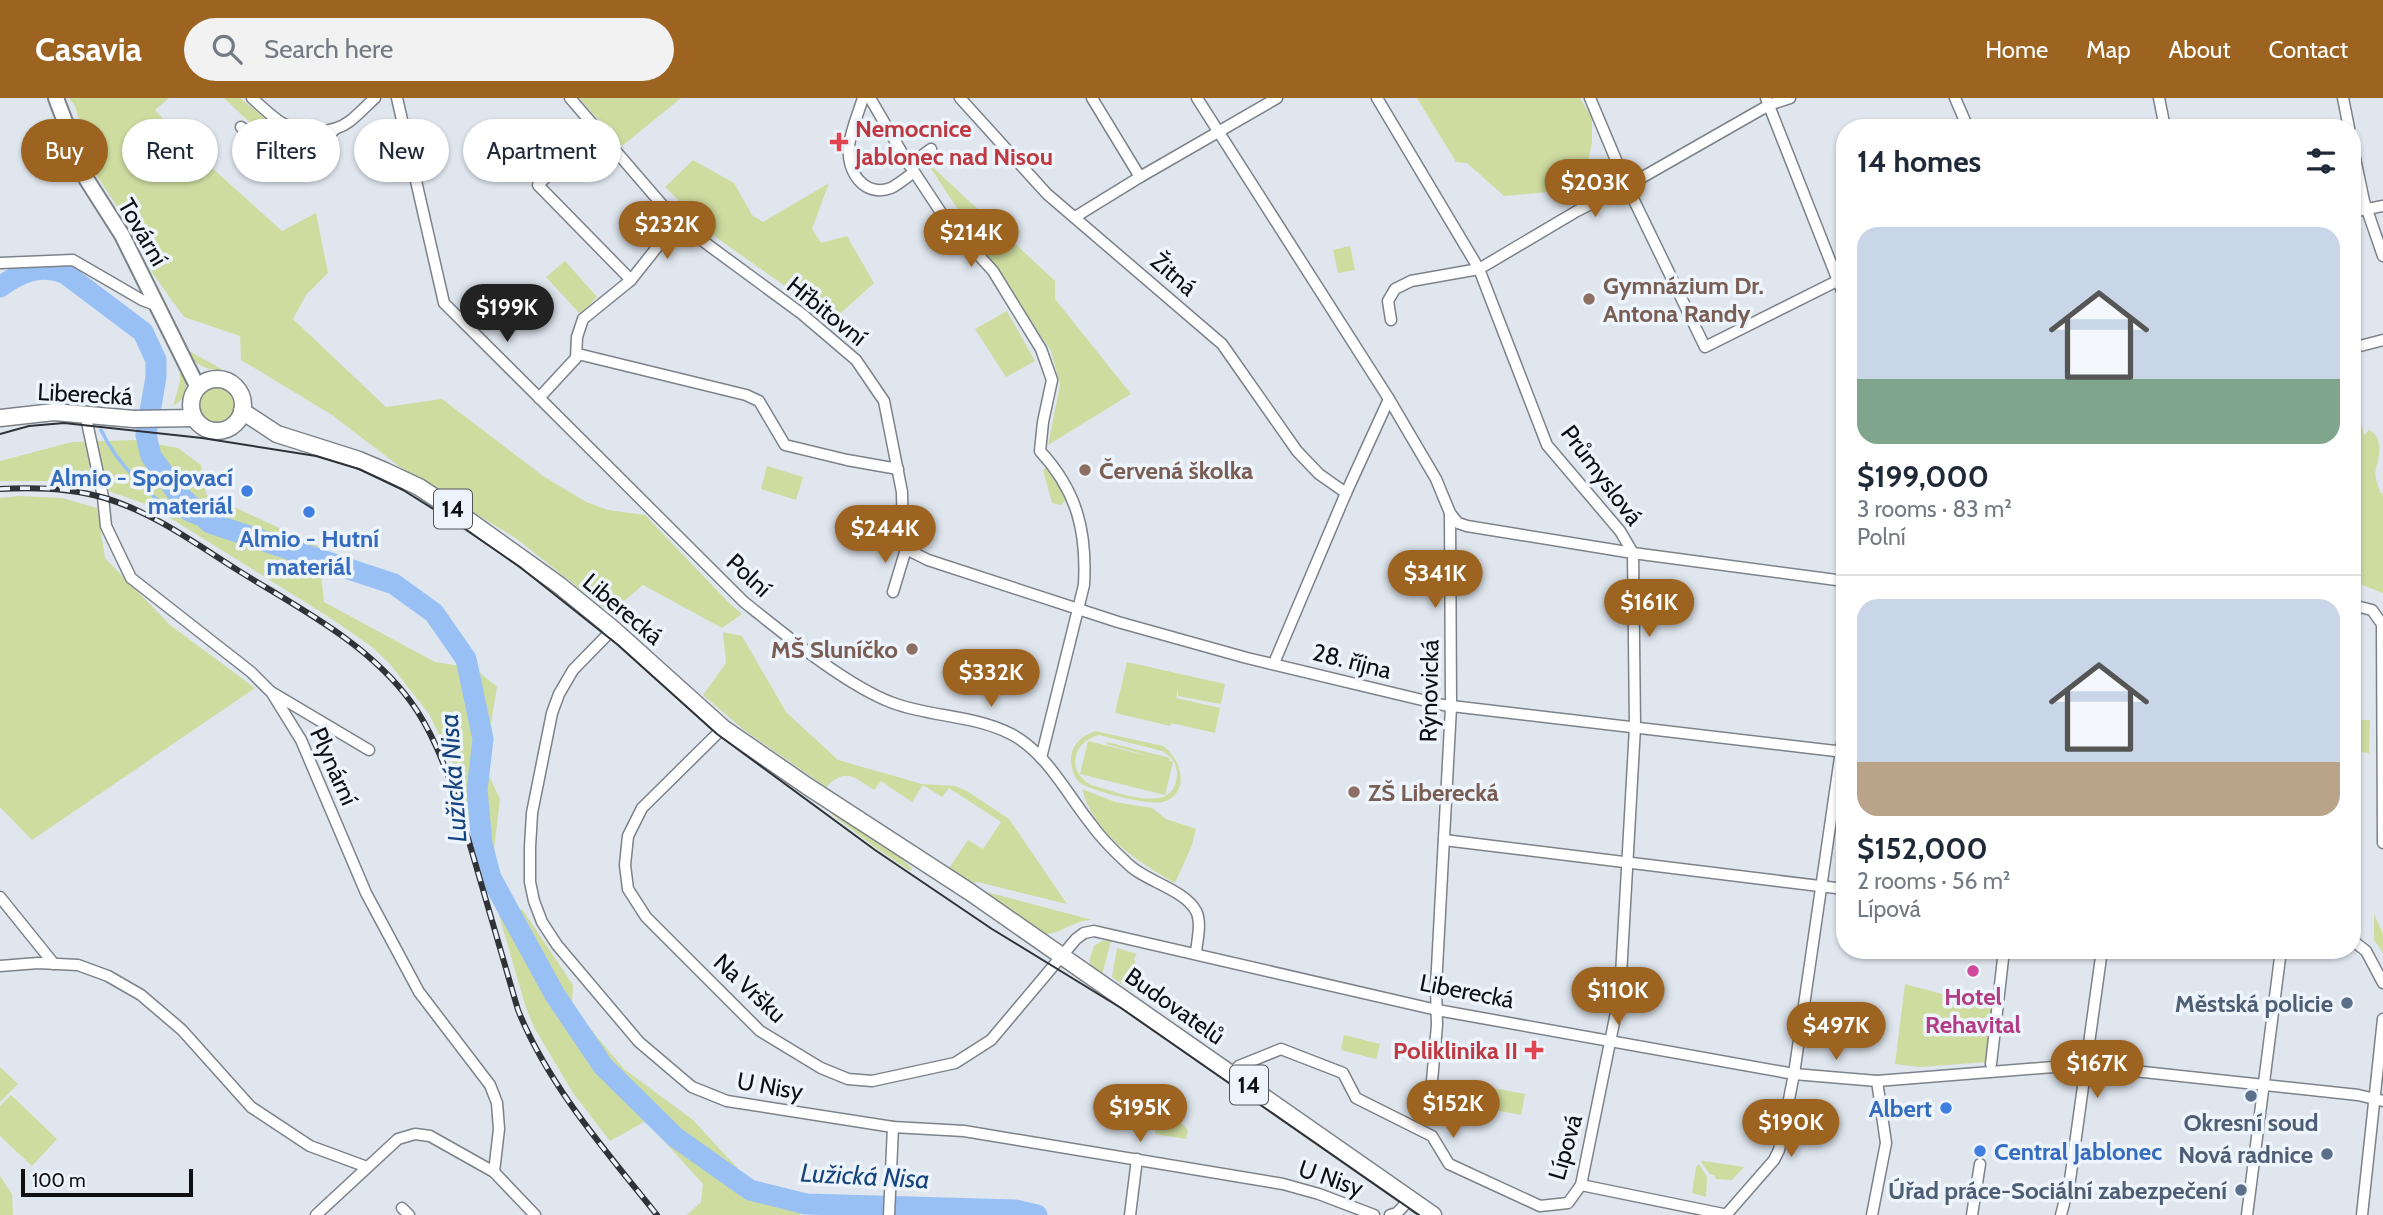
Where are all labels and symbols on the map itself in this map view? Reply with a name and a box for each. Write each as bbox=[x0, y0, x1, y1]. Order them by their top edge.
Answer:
place label: Nemocnice Jablonec nad Nisou bbox=[854, 114, 1053, 171]
marker: Nemocnice Jablonec nad Nisou bbox=[829, 132, 849, 152]
pin: $203K bbox=[1546, 159, 1644, 219]
street label: Tovární bbox=[112, 193, 174, 271]
pin: $232K bbox=[618, 202, 716, 261]
pin: $214K bbox=[922, 209, 1020, 269]
street label: Žitná bbox=[1145, 246, 1203, 302]
street label: Hřbitovní bbox=[781, 270, 873, 352]
place label: Gymnázium Dr. Antona Randy bbox=[1603, 271, 1764, 328]
pin: $199K bbox=[458, 285, 556, 344]
marker: Gymnázium Dr. Antona Randy bbox=[1581, 291, 1597, 307]
street label: Liberecká bbox=[37, 377, 134, 411]
street label: Průmyslová bbox=[1555, 419, 1649, 531]
place label: Červená školka bbox=[1099, 456, 1253, 485]
marker: Červená školka bbox=[1077, 462, 1093, 478]
place label: Almio - Spojovací materiál bbox=[50, 463, 233, 520]
marker: Almio - Spojovací materiál bbox=[239, 483, 255, 499]
road number: 14 bbox=[434, 490, 472, 528]
marker: Almio - Hutní materiál bbox=[301, 504, 317, 520]
pin: $244K bbox=[836, 505, 934, 565]
place label: Almio - Hutní materiál bbox=[239, 524, 379, 581]
street label: Polní bbox=[721, 547, 777, 603]
pin: $341K bbox=[1386, 550, 1484, 610]
street label: Liberecká bbox=[577, 567, 669, 651]
pin: $161K bbox=[1600, 580, 1698, 639]
place label: MŠ Sluníčko bbox=[771, 635, 898, 664]
street label: 28. října bbox=[1310, 637, 1395, 685]
street label: Rýnovická bbox=[1414, 639, 1444, 743]
marker: MŠ Sluníčko bbox=[904, 641, 920, 657]
pin: $332K bbox=[942, 650, 1040, 709]
water label: Lužická Nisa bbox=[433, 712, 473, 844]
street label: Plynární bbox=[304, 723, 364, 809]
place label: ZŠ Liberecká bbox=[1368, 778, 1499, 807]
marker: ZŠ Liberecká bbox=[1346, 784, 1362, 800]
street label: Na Vršku bbox=[708, 947, 792, 1029]
street label: Budovatelů bbox=[1120, 961, 1230, 1051]
marker: Hotel Rehavital bbox=[1965, 963, 1981, 979]
street label: Liberecká bbox=[1417, 968, 1517, 1014]
pin: $110K bbox=[1569, 968, 1667, 1027]
place label: Hotel Rehavital bbox=[1925, 982, 2021, 1039]
place label: Městská policie bbox=[2175, 989, 2333, 1018]
marker: Městská policie bbox=[2339, 995, 2355, 1011]
pin: $497K bbox=[1787, 1002, 1885, 1062]
place label: Poliklinika II bbox=[1393, 1036, 1518, 1065]
marker: Poliklinika II bbox=[1524, 1040, 1544, 1060]
pin: $167K bbox=[2048, 1040, 2146, 1100]
street label: U Nisy bbox=[735, 1066, 805, 1106]
road number: 14 bbox=[1230, 1066, 1268, 1104]
pin: $152K bbox=[1404, 1080, 1502, 1140]
pin: $195K bbox=[1091, 1084, 1189, 1144]
marker: Okresní soud bbox=[2243, 1088, 2259, 1104]
place label: Albert bbox=[1869, 1094, 1932, 1123]
pin: $190K bbox=[1742, 1100, 1840, 1159]
marker: Albert bbox=[1938, 1100, 1954, 1116]
place label: Okresní soud bbox=[2183, 1108, 2319, 1137]
street label: Lípová bbox=[1542, 1111, 1588, 1183]
place label: Central Jablonec bbox=[1994, 1137, 2162, 1166]
place label: Nová radnice bbox=[2178, 1140, 2313, 1169]
marker: Central Jablonec bbox=[1972, 1143, 1988, 1159]
marker: Nová radnice bbox=[2319, 1146, 2335, 1162]
street label: U Nisy bbox=[1295, 1153, 1367, 1203]
water label: Lužická Nisa bbox=[800, 1157, 930, 1195]
scale bar bbox=[21, 1166, 192, 1198]
place label: Úřad práce-Sociální zabezpečení bbox=[1888, 1176, 2227, 1205]
marker: Úřad práce-Sociální zabezpečení bbox=[2233, 1182, 2249, 1198]

